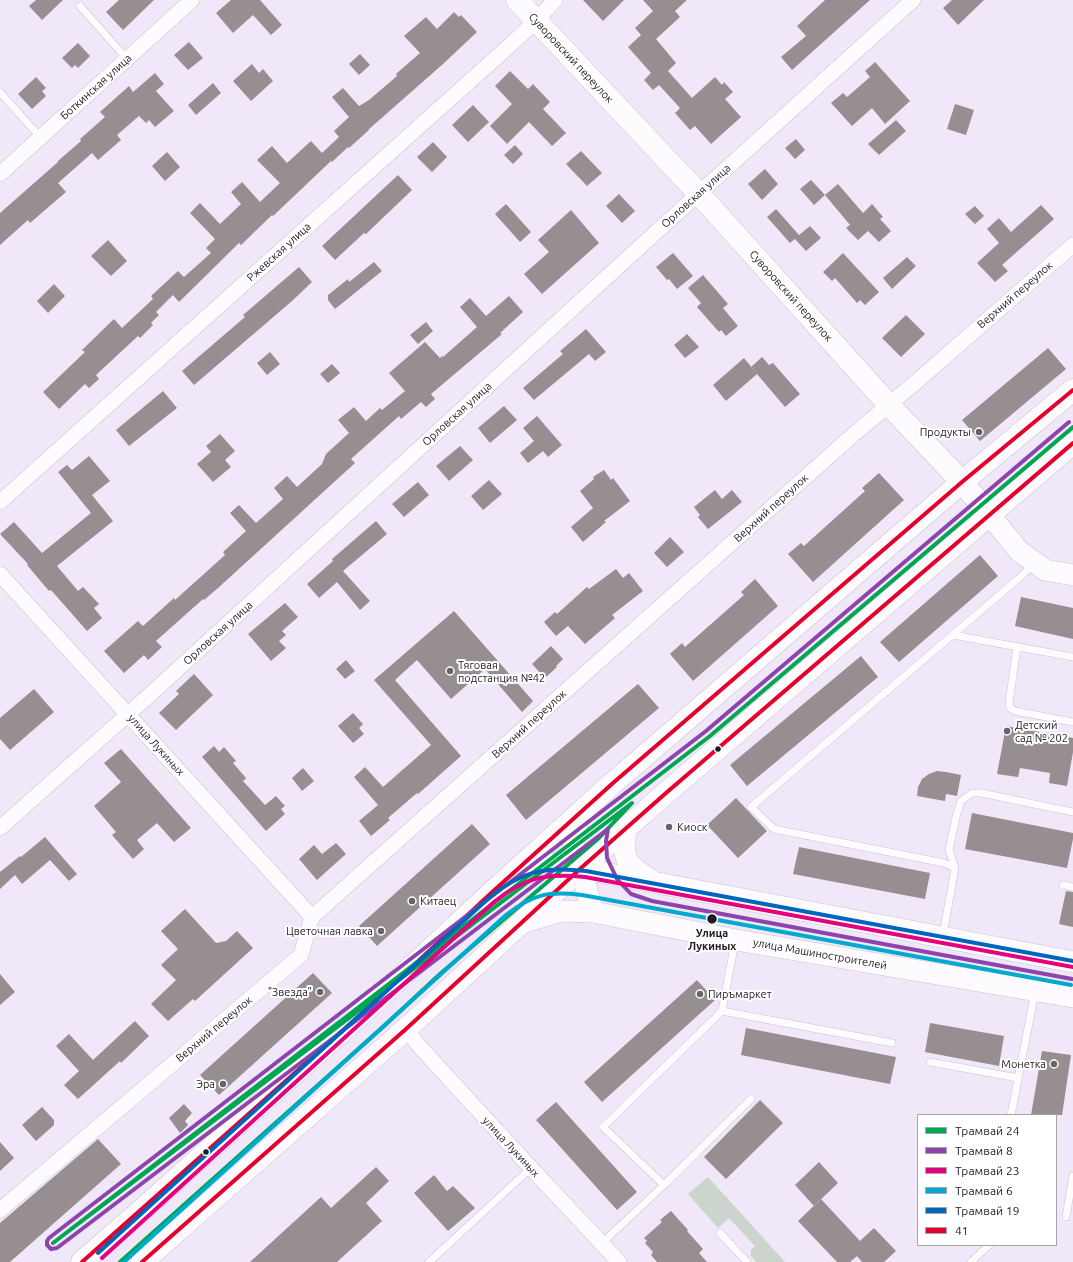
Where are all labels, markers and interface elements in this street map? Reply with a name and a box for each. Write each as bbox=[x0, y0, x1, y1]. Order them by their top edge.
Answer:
street label: Суворовский переулок bbox=[526, 10, 616, 106]
street label: Боткинская улица bbox=[58, 51, 134, 123]
street label: Орловская улица bbox=[659, 161, 733, 231]
street label: Ржевская улица bbox=[244, 220, 314, 284]
street label: Суворовский переулок bbox=[746, 248, 836, 344]
street label: Верхний переулок bbox=[975, 259, 1055, 331]
street label: Орловская улица bbox=[420, 379, 494, 449]
place label: Продукты bbox=[920, 425, 971, 439]
marker: Продукты bbox=[974, 427, 984, 437]
street label: Верхний переулок bbox=[731, 471, 811, 545]
street label: Орловская улица bbox=[181, 598, 255, 668]
place label: Тяговая подстанция №42 bbox=[458, 658, 545, 684]
marker: Тяговая подстанция №42 bbox=[445, 666, 455, 676]
street label: Верхний переулок bbox=[489, 687, 569, 761]
street label: улица Лукиных bbox=[125, 712, 187, 778]
place label: Детский сад № 202 bbox=[1015, 718, 1068, 744]
marker: Детский сад № 202 bbox=[1002, 726, 1012, 736]
unlabelled marker bbox=[713, 744, 723, 754]
place label: Киоск bbox=[677, 820, 707, 834]
marker: Киоск bbox=[664, 822, 674, 832]
place label: Китаец bbox=[420, 894, 456, 908]
marker: Китаец bbox=[407, 896, 417, 906]
marker: Улица Лукиных bbox=[705, 912, 719, 926]
place label: Цветочная лавка bbox=[286, 924, 373, 938]
marker: Цветочная лавка bbox=[376, 926, 386, 936]
place label: Улица Лукиных bbox=[688, 926, 736, 952]
street label: улица Машиностроителей bbox=[752, 936, 888, 972]
place label: "Звезда" bbox=[268, 985, 312, 999]
marker: "Звезда" bbox=[315, 987, 325, 997]
place label: Пиръмаркет bbox=[708, 987, 772, 1001]
marker: Пиръмаркет bbox=[695, 989, 705, 999]
street label: Верхний переулок bbox=[173, 993, 255, 1065]
place label: Монетка bbox=[1001, 1057, 1046, 1071]
marker: Монетка bbox=[1049, 1059, 1059, 1069]
place label: Эра bbox=[196, 1077, 215, 1091]
marker: Эра bbox=[218, 1079, 228, 1089]
street label: улица Лукиных bbox=[480, 1114, 542, 1180]
legend bbox=[917, 1114, 1057, 1246]
text: Трамвай 24 bbox=[955, 1124, 1019, 1137]
text: Трамвай 8 bbox=[955, 1144, 1013, 1157]
unlabelled marker bbox=[201, 1147, 211, 1157]
text: Трамвай 23 bbox=[955, 1164, 1019, 1177]
text: Трамвай 6 bbox=[955, 1184, 1013, 1197]
text: Трамвай 19 bbox=[955, 1204, 1019, 1217]
text: 41 bbox=[955, 1224, 969, 1237]

